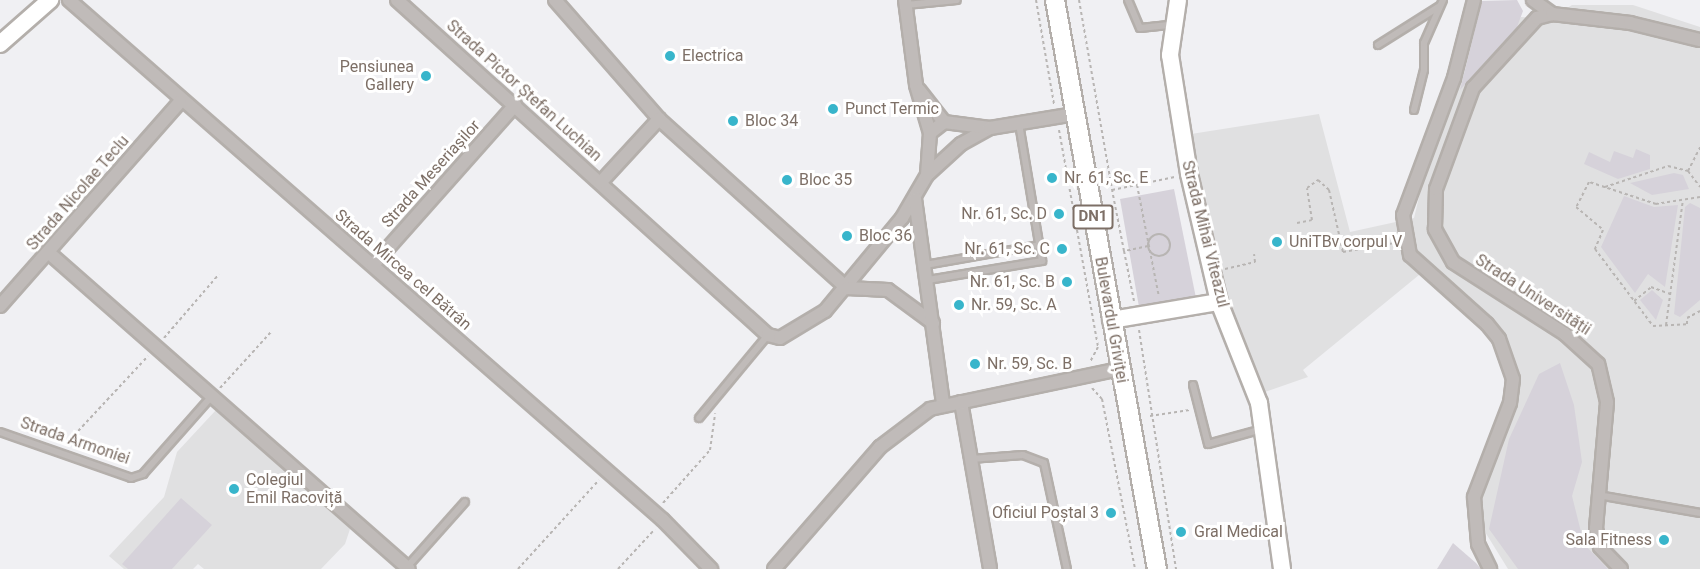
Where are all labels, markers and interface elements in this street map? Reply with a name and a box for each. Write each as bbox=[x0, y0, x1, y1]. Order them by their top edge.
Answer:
street label: Strada Pictor Ștefan Luchian bbox=[442, 16, 606, 166]
place label: Electrica bbox=[682, 46, 743, 66]
marker: Electrica bbox=[663, 49, 677, 63]
place label: Pensiunea Gallery bbox=[340, 57, 414, 95]
marker: Pensiunea Gallery bbox=[419, 69, 433, 83]
place label: Punct Termic bbox=[845, 99, 939, 119]
marker: Punct Termic bbox=[826, 102, 840, 116]
place label: Bloc 34 bbox=[745, 111, 798, 131]
marker: Bloc 34 bbox=[726, 114, 740, 128]
street label: Strada Meseriașilor bbox=[378, 116, 484, 232]
street label: Strada Nicolae Teclu bbox=[23, 131, 133, 255]
street label: Strada Mihai Viteazul bbox=[1177, 159, 1233, 309]
place label: Nr. 61, Sc. E bbox=[1064, 168, 1148, 188]
place label: Bloc 35 bbox=[799, 170, 852, 190]
marker: Nr. 61, Sc. E bbox=[1045, 171, 1059, 185]
marker: Bloc 35 bbox=[780, 173, 794, 187]
place label: Nr. 61, Sc. D bbox=[961, 204, 1047, 224]
road number: DN1 bbox=[1072, 205, 1114, 229]
street label: Strada Mircea cel Bătrân bbox=[331, 206, 475, 334]
marker: Nr. 61, Sc. D bbox=[1052, 207, 1066, 221]
place label: Bloc 36 bbox=[859, 226, 912, 246]
marker: Bloc 36 bbox=[840, 229, 854, 243]
place label: UniTBv corpul V bbox=[1289, 232, 1402, 252]
marker: UniTBv corpul V bbox=[1270, 235, 1284, 249]
place label: Nr. 61, Sc. C bbox=[964, 239, 1050, 259]
marker: Nr. 61, Sc. C bbox=[1055, 242, 1069, 256]
street label: Strada Universității bbox=[1472, 250, 1594, 340]
street label: Bulevardul Griviței bbox=[1090, 255, 1132, 385]
place label: Nr. 61, Sc. B bbox=[970, 272, 1055, 292]
marker: Nr. 61, Sc. B bbox=[1060, 275, 1074, 289]
place label: Nr. 59, Sc. A bbox=[971, 295, 1057, 315]
marker: Nr. 59, Sc. A bbox=[952, 298, 966, 312]
place label: Nr. 59, Sc. B bbox=[987, 354, 1072, 374]
marker: Nr. 59, Sc. B bbox=[968, 357, 982, 371]
street label: Strada Armoniei bbox=[18, 413, 132, 469]
place label: Colegiul Emil Racoviță bbox=[246, 470, 342, 508]
marker: Colegiul Emil Racoviță bbox=[227, 482, 241, 496]
place label: Oficiul Poștal 3 bbox=[992, 503, 1099, 523]
marker: Oficiul Poștal 3 bbox=[1104, 506, 1118, 520]
place label: Gral Medical bbox=[1194, 522, 1283, 542]
marker: Gral Medical bbox=[1172, 523, 1190, 541]
place label: Sala Fitness bbox=[1565, 530, 1652, 550]
marker: Sala Fitness bbox=[1657, 533, 1671, 547]

